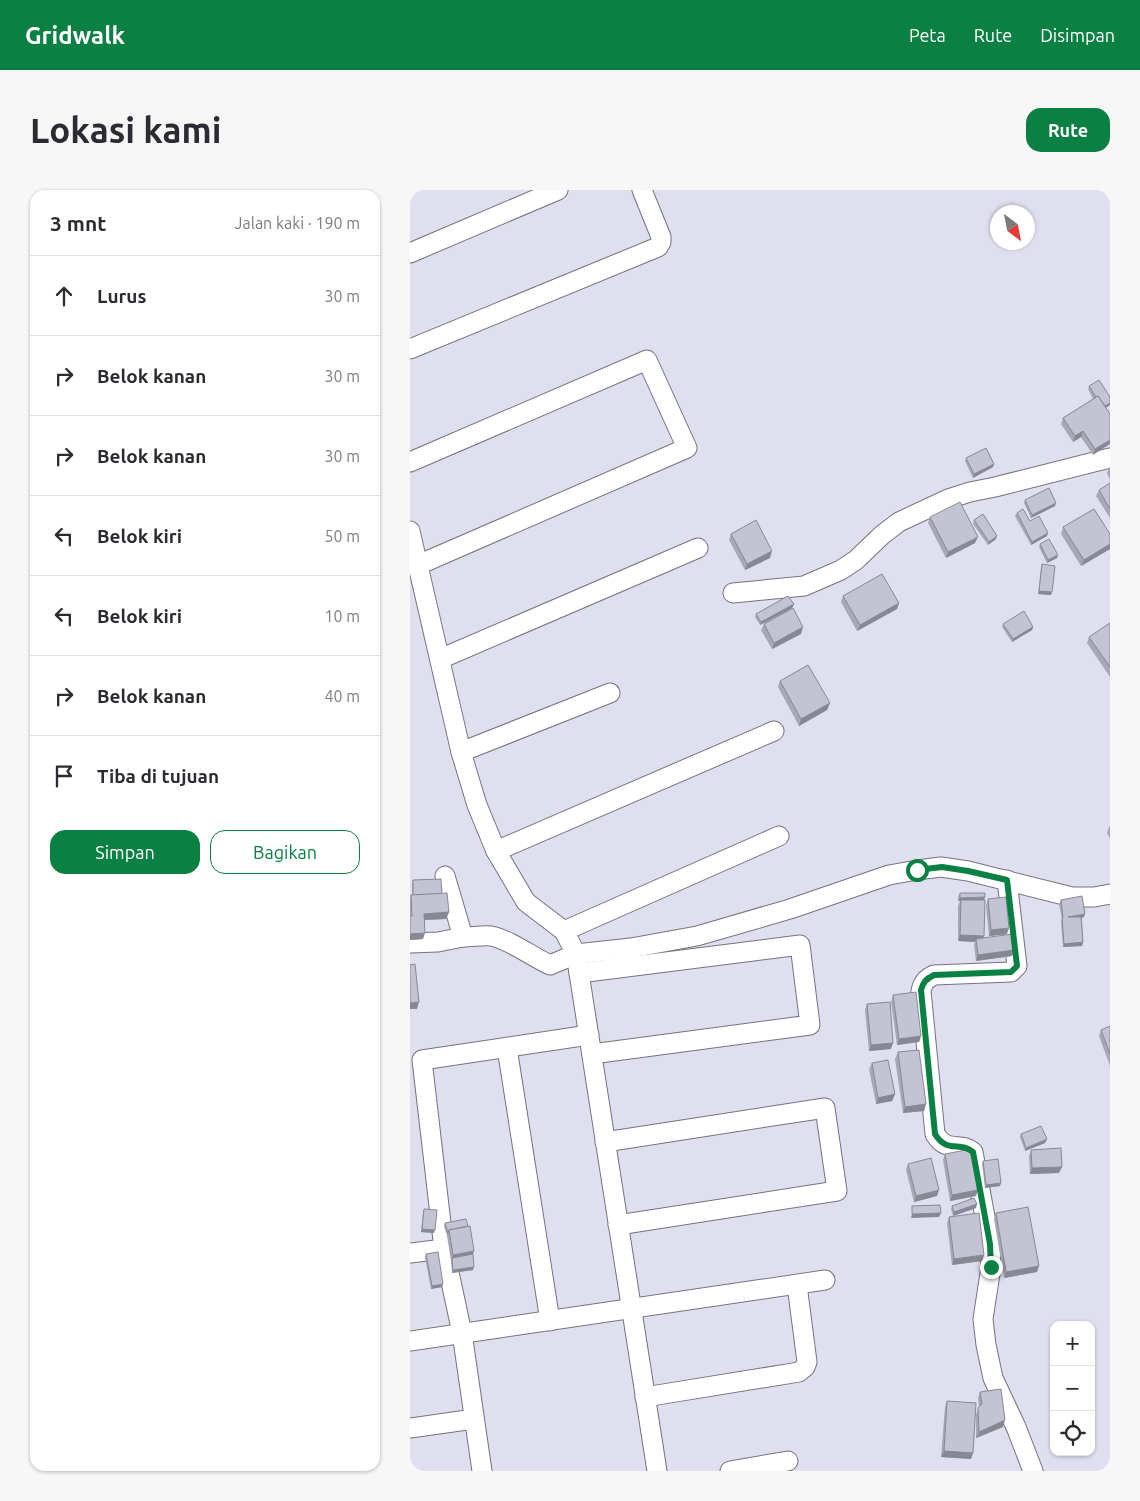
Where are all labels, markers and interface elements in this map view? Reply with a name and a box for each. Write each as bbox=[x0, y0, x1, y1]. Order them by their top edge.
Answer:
text: Gridwalk bbox=[25, 22, 125, 49]
text: Peta bbox=[909, 25, 946, 45]
text: Rute bbox=[974, 25, 1012, 45]
text: Disimpan bbox=[1040, 25, 1115, 45]
button: Rute bbox=[1026, 108, 1110, 152]
text: Lokasi kami bbox=[30, 110, 222, 150]
north arrow bbox=[990, 205, 1035, 250]
text: 3 mnt bbox=[50, 211, 106, 235]
text: Jalan kaki · 190 m bbox=[235, 214, 360, 232]
icon: ahead bbox=[50, 282, 78, 310]
text: Lurus bbox=[97, 285, 146, 307]
text: 30 m bbox=[324, 287, 360, 305]
icon: right bbox=[50, 362, 78, 390]
text: Belok kanan bbox=[97, 365, 206, 387]
text: 30 m bbox=[324, 367, 360, 385]
icon: right bbox=[50, 442, 78, 470]
text: Belok kanan bbox=[97, 445, 206, 467]
text: 30 m bbox=[324, 447, 360, 465]
icon: left bbox=[50, 522, 78, 550]
text: Belok kiri bbox=[97, 525, 182, 547]
text: 50 m bbox=[324, 527, 360, 545]
icon: left bbox=[50, 602, 78, 630]
text: Belok kiri bbox=[97, 605, 182, 627]
text: 10 m bbox=[324, 607, 360, 625]
icon: right bbox=[50, 682, 78, 710]
text: Belok kanan bbox=[97, 685, 206, 707]
text: 40 m bbox=[324, 687, 360, 705]
icon: arrive bbox=[50, 762, 78, 790]
text: Tiba di tujuan bbox=[97, 765, 219, 787]
button: Simpan bbox=[50, 830, 200, 874]
button: Bagikan bbox=[210, 830, 360, 874]
route start bbox=[906, 859, 929, 882]
route end bbox=[980, 1256, 1003, 1279]
map controls bbox=[1050, 1321, 1095, 1456]
button: + bbox=[1050, 1321, 1095, 1366]
button: − bbox=[1050, 1366, 1095, 1411]
button: locate bbox=[1050, 1411, 1095, 1456]

